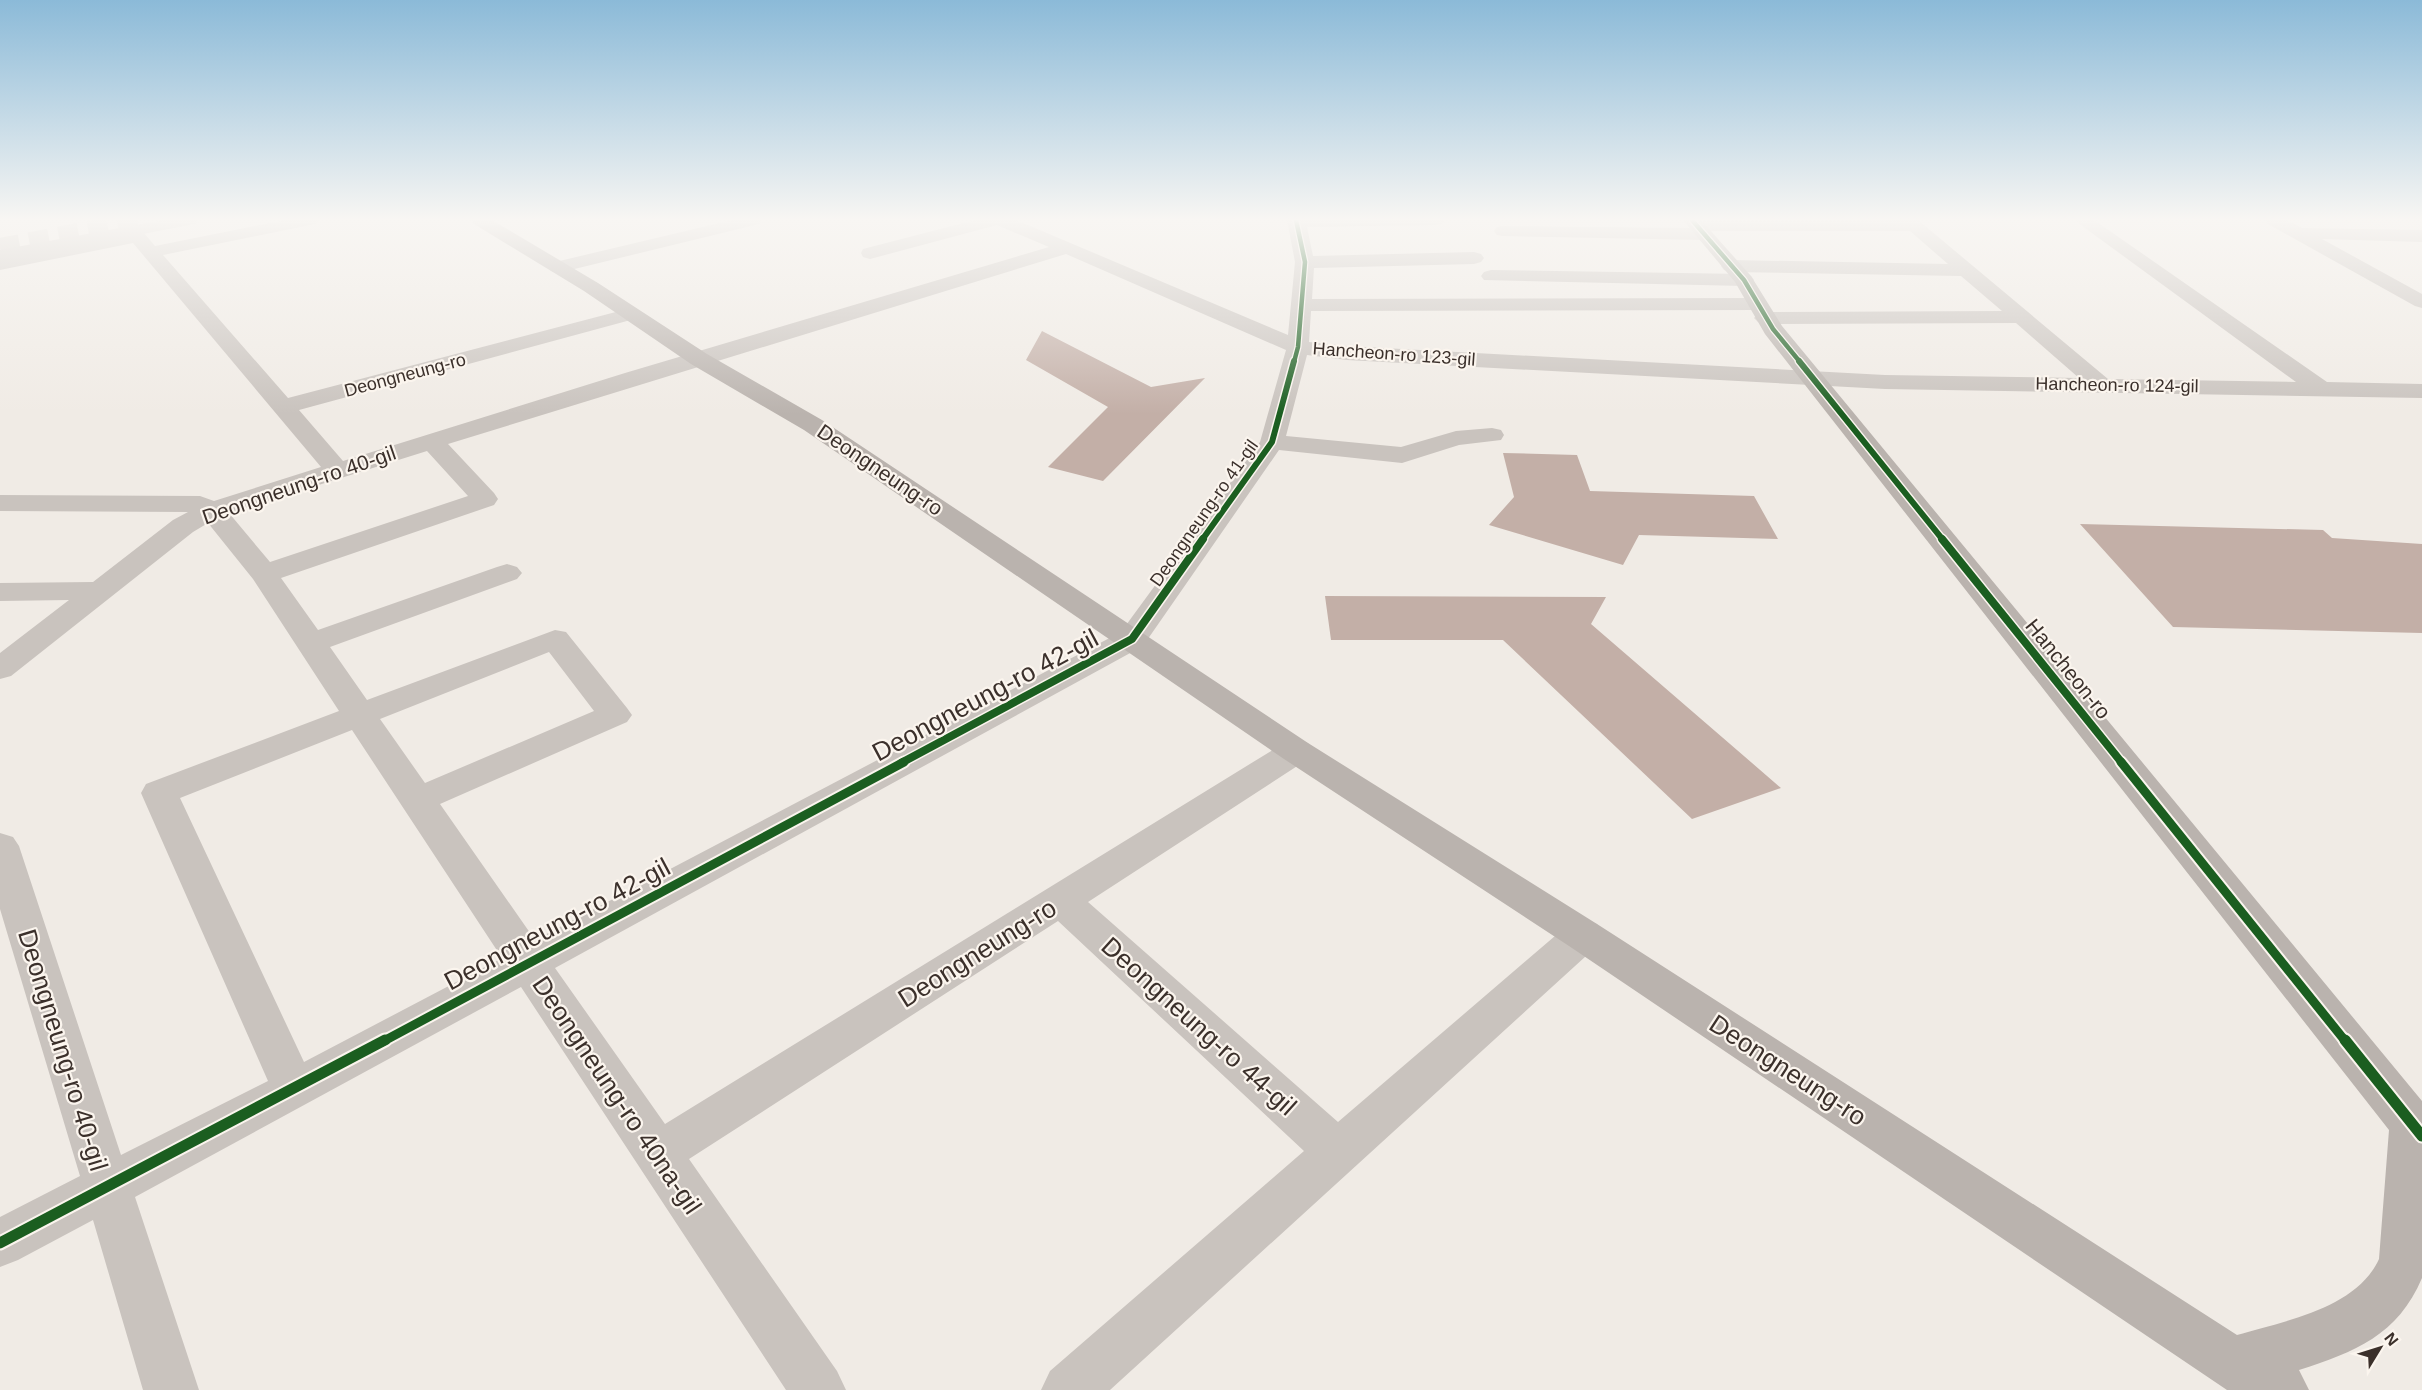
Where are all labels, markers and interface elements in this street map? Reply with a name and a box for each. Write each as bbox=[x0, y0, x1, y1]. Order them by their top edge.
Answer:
street label: Hancheon-ro 123-gil bbox=[1312, 338, 1476, 370]
street label: Deongneung-ro bbox=[342, 349, 468, 401]
street label: Hancheon-ro 124-gil bbox=[2035, 374, 2199, 396]
street label: Deongneung-ro bbox=[813, 419, 947, 520]
street label: Deongneung-ro 41-gil bbox=[1146, 436, 1262, 590]
street label: Deongneung-ro 40-gil bbox=[199, 441, 399, 528]
street label: Hancheon-ro bbox=[2021, 614, 2116, 723]
street label: Deongneung-ro 42-gil bbox=[867, 623, 1103, 767]
street label: Deongneung-ro 42-gil bbox=[439, 852, 675, 996]
street label: Deongneung-ro bbox=[892, 892, 1062, 1014]
street label: Deongneung-ro 40-gil bbox=[12, 925, 114, 1175]
street label: Deongneung-ro 44-gil bbox=[1096, 931, 1302, 1121]
street label: Deongneung-ro 40na-gil bbox=[526, 970, 708, 1220]
street label: Deongneung-ro bbox=[1704, 1008, 1872, 1132]
north arrow bbox=[2350, 1318, 2410, 1378]
text: N bbox=[2381, 1329, 2402, 1349]

